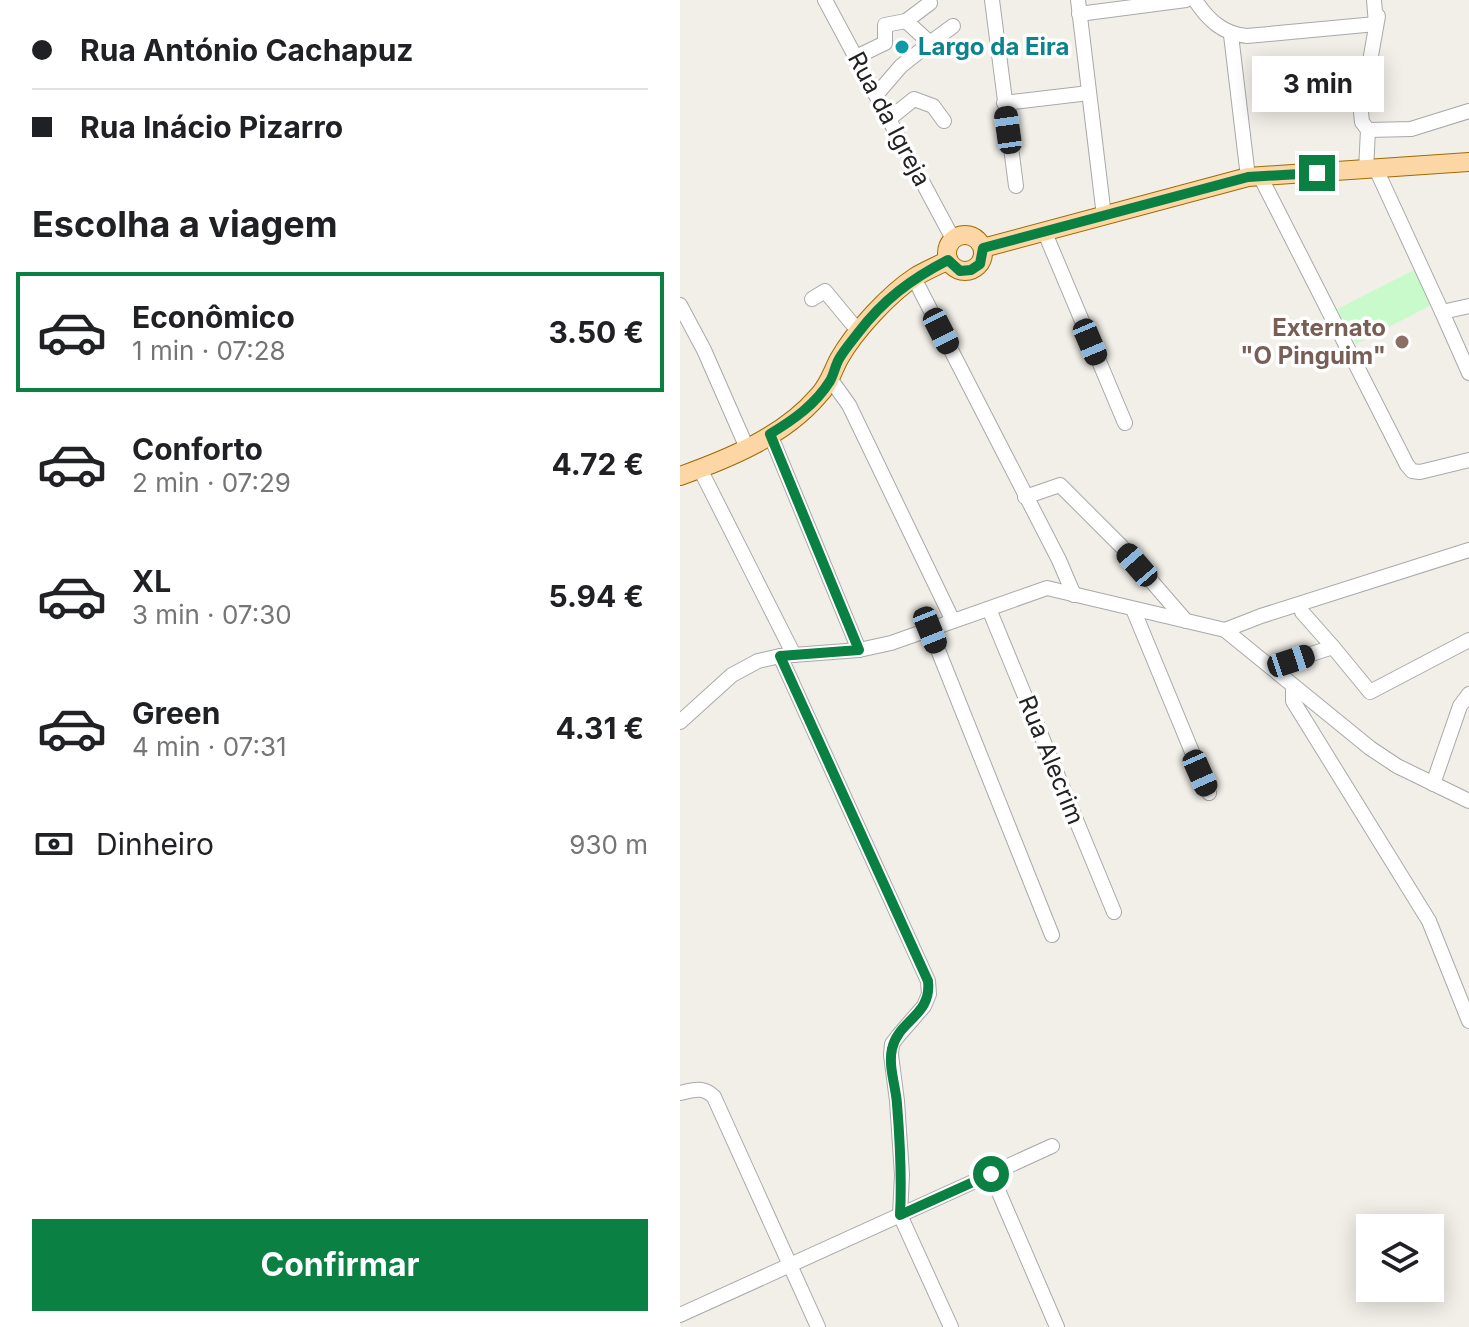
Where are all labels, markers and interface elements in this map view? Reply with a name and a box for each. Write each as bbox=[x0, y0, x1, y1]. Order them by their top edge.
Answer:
text: Rua António Cachapuz bbox=[80, 32, 414, 68]
place label: Largo da Eira bbox=[918, 32, 1069, 61]
marker: Largo da Eira bbox=[893, 38, 911, 56]
street label: Rua da Igreja bbox=[842, 47, 937, 191]
callout: 3 min bbox=[1251, 57, 1383, 113]
text: 3 min bbox=[1283, 68, 1353, 99]
car bbox=[993, 105, 1023, 155]
text: Rua Inácio Pizarro bbox=[80, 109, 343, 145]
route end bbox=[1299, 155, 1335, 191]
text: Escolha a viagem bbox=[32, 202, 338, 246]
icon: car bbox=[36, 296, 108, 368]
text: Econômico bbox=[132, 299, 295, 335]
car bbox=[919, 304, 963, 358]
place label: Externato "O Pinguim" bbox=[1240, 313, 1386, 370]
text: 3.50 € bbox=[548, 314, 644, 350]
car bbox=[1070, 315, 1110, 369]
marker: Externato "O Pinguim" bbox=[1393, 333, 1411, 351]
text: 1 min · 07:28 bbox=[132, 335, 286, 366]
icon: car bbox=[36, 428, 108, 500]
text: Conforto bbox=[132, 431, 263, 467]
text: 4.72 € bbox=[551, 446, 644, 482]
text: 2 min · 07:29 bbox=[132, 467, 291, 498]
car bbox=[1112, 539, 1162, 591]
icon: car bbox=[36, 560, 108, 632]
text: XL bbox=[132, 563, 171, 599]
text: 5.94 € bbox=[548, 578, 644, 614]
text: 3 min · 07:30 bbox=[132, 599, 292, 630]
car bbox=[910, 603, 950, 657]
car bbox=[1264, 642, 1318, 680]
street label: Rua Alecrim bbox=[1013, 691, 1090, 828]
icon: car bbox=[36, 692, 108, 764]
text: Green bbox=[132, 695, 220, 731]
text: 4.31 € bbox=[555, 710, 644, 746]
text: 4 min · 07:31 bbox=[132, 731, 287, 762]
car bbox=[1179, 746, 1221, 800]
icon: cash bbox=[32, 822, 76, 866]
text: Dinheiro bbox=[96, 826, 214, 862]
text: 930 m bbox=[569, 829, 648, 860]
route start bbox=[973, 1156, 1009, 1192]
map controls bbox=[1356, 1214, 1444, 1302]
button: layers bbox=[1356, 1214, 1444, 1302]
button: Confirmar bbox=[32, 1219, 648, 1311]

